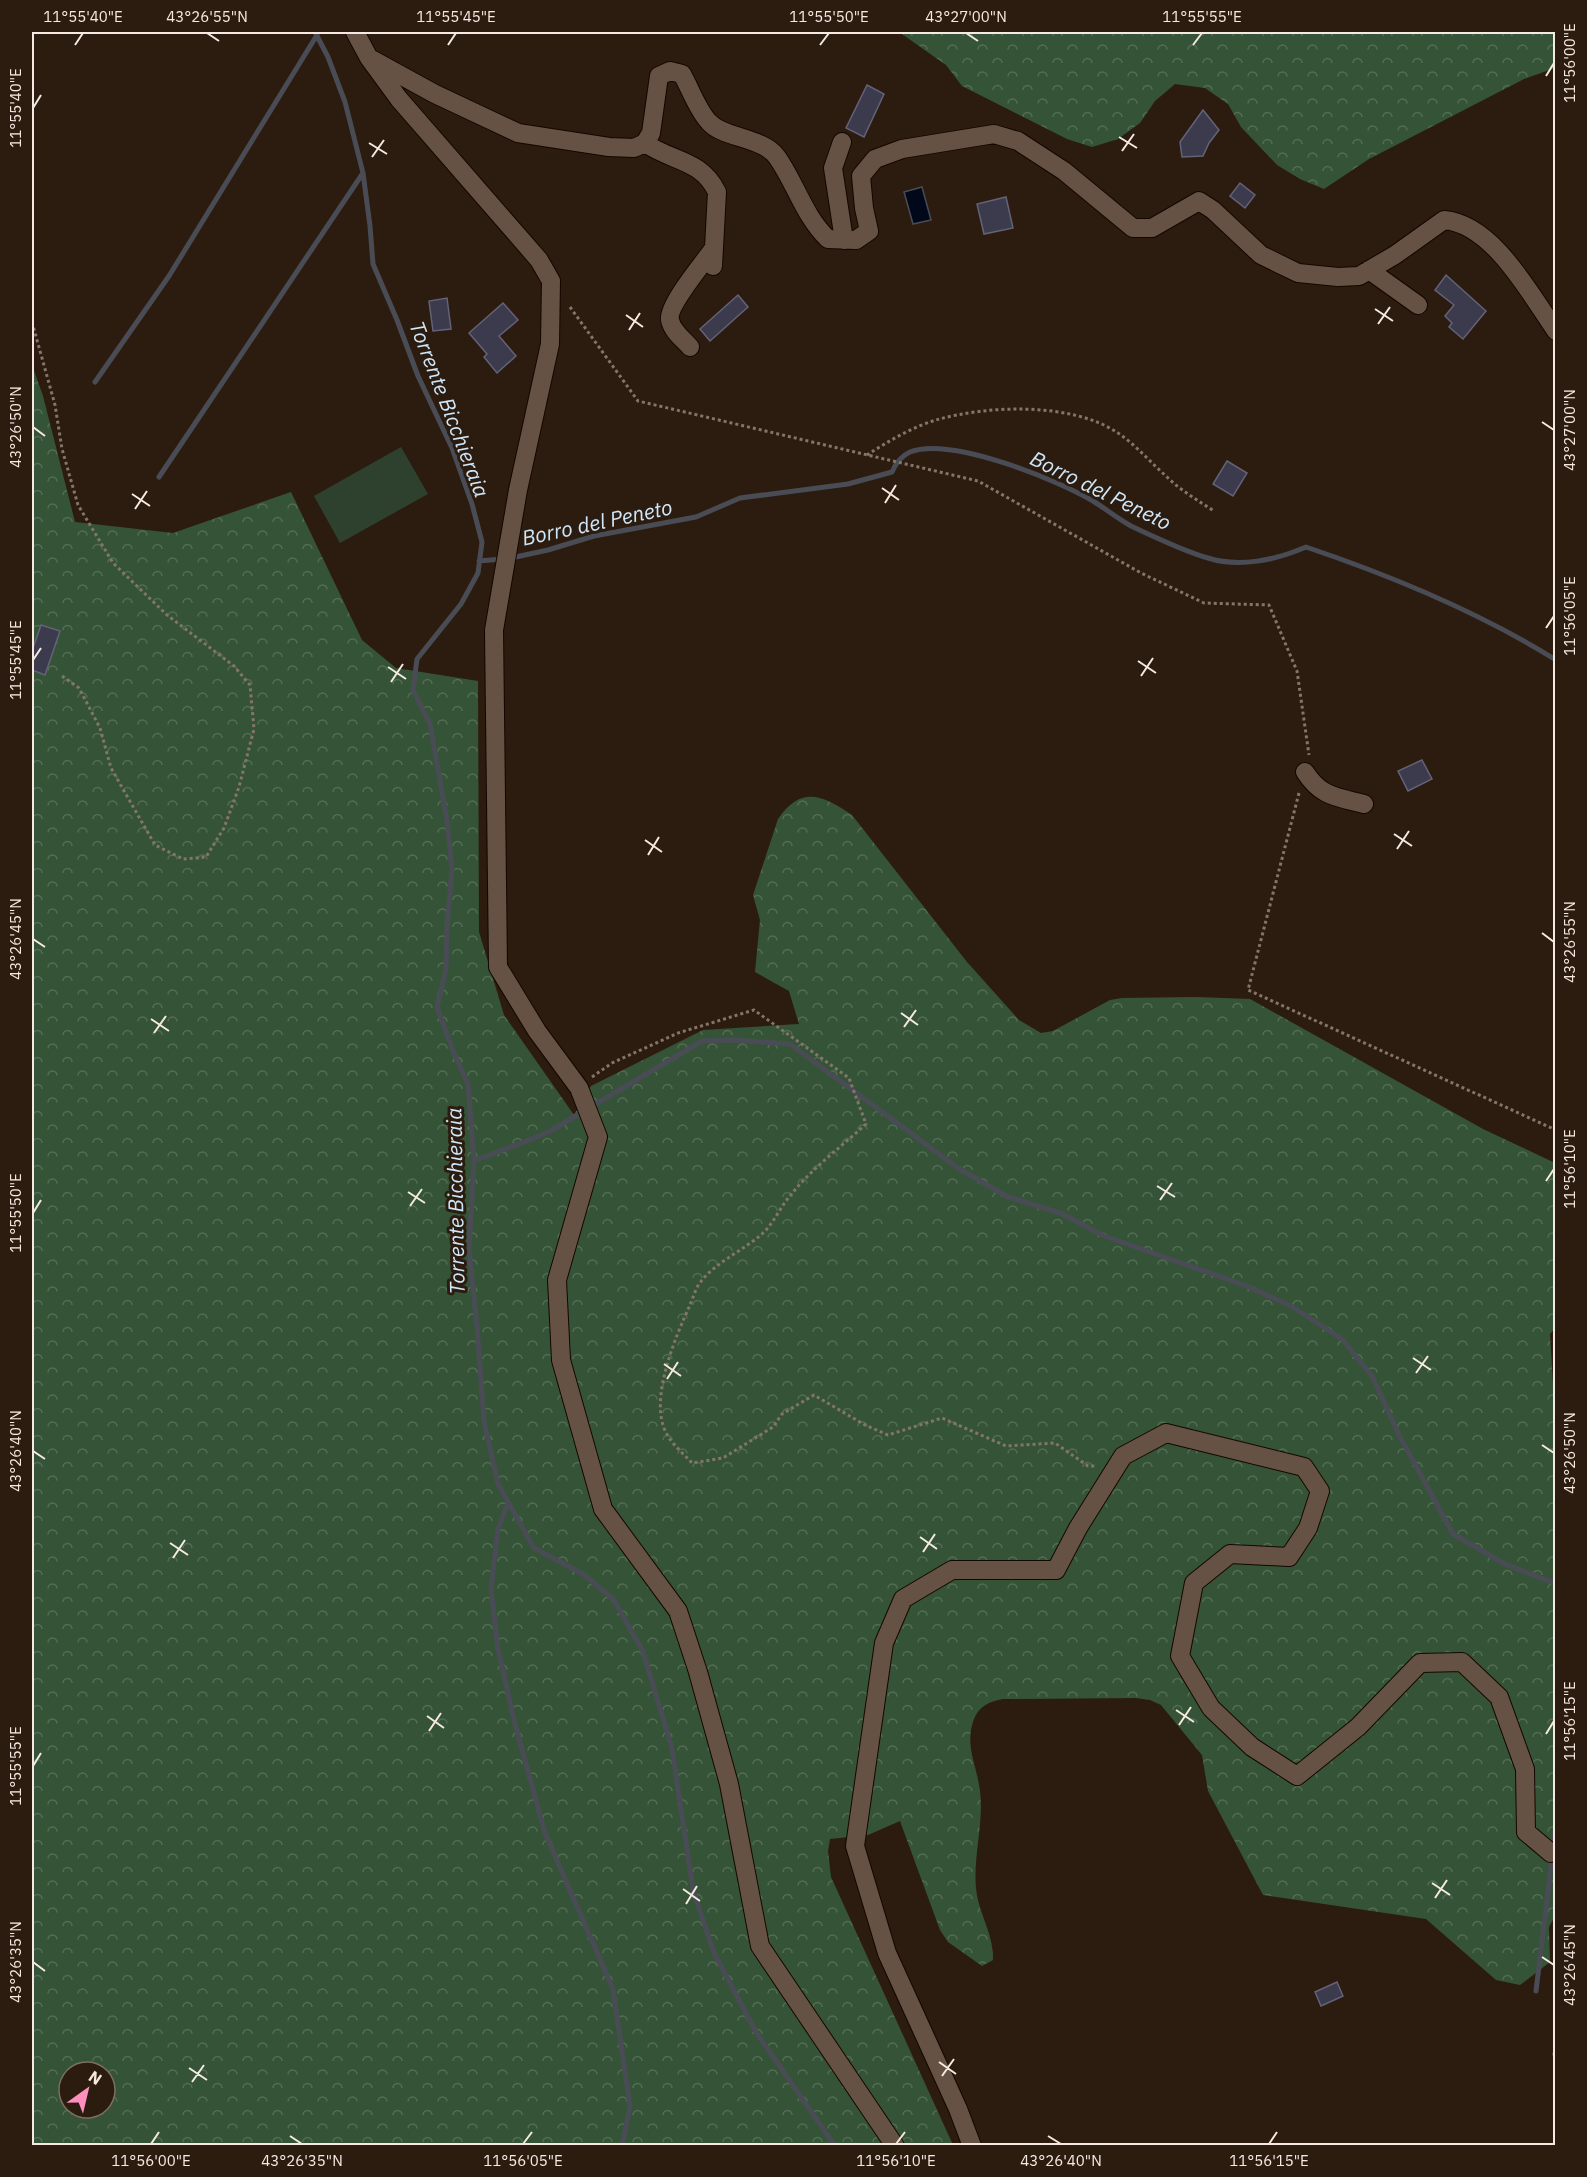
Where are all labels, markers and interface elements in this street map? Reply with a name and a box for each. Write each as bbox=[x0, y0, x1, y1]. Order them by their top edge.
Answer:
text: 11°55'40"E bbox=[43, 7, 123, 26]
text: 43°26'55"N bbox=[166, 7, 248, 26]
text: 11°55'45"E bbox=[416, 7, 496, 26]
text: 11°55'50"E bbox=[789, 7, 869, 26]
text: 43°27'00"N bbox=[925, 7, 1007, 26]
text: 11°55'55"E bbox=[1162, 7, 1242, 26]
text: 11°56'00"E bbox=[1560, 23, 1579, 103]
text: 11°55'40"E bbox=[6, 68, 25, 148]
water label: Torrente Bicchieraia bbox=[403, 317, 497, 501]
text: 43°26'50"N bbox=[6, 386, 25, 468]
text: 43°27'00"N bbox=[1560, 389, 1579, 471]
water label: Borro del Peneto bbox=[1026, 444, 1176, 536]
water label: Borro del Peneto bbox=[519, 492, 675, 552]
text: 11°56'05"E bbox=[1560, 576, 1579, 656]
text: 11°55'45"E bbox=[6, 620, 25, 700]
text: 43°26'45"N bbox=[6, 898, 25, 980]
text: 43°26'55"N bbox=[1560, 901, 1579, 983]
water label: Torrente Bicchieraia bbox=[439, 1107, 471, 1295]
text: 11°56'10"E bbox=[1560, 1129, 1579, 1209]
text: 11°55'50"E bbox=[6, 1173, 25, 1253]
text: 43°26'40"N bbox=[6, 1410, 25, 1492]
text: 43°26'50"N bbox=[1560, 1412, 1579, 1494]
text: 11°56'15"E bbox=[1560, 1681, 1579, 1761]
text: 11°55'55"E bbox=[6, 1726, 25, 1806]
text: 43°26'35"N bbox=[6, 1921, 25, 2003]
text: 43°26'45"N bbox=[1560, 1924, 1579, 2006]
north arrow bbox=[57, 2060, 117, 2120]
text: N bbox=[85, 2066, 106, 2089]
text: 11°56'00"E bbox=[111, 2151, 191, 2170]
text: 43°26'35"N bbox=[261, 2151, 343, 2170]
text: 11°56'05"E bbox=[483, 2151, 563, 2170]
text: 11°56'10"E bbox=[856, 2151, 936, 2170]
text: 43°26'40"N bbox=[1020, 2151, 1102, 2170]
text: 11°56'15"E bbox=[1229, 2151, 1309, 2170]

